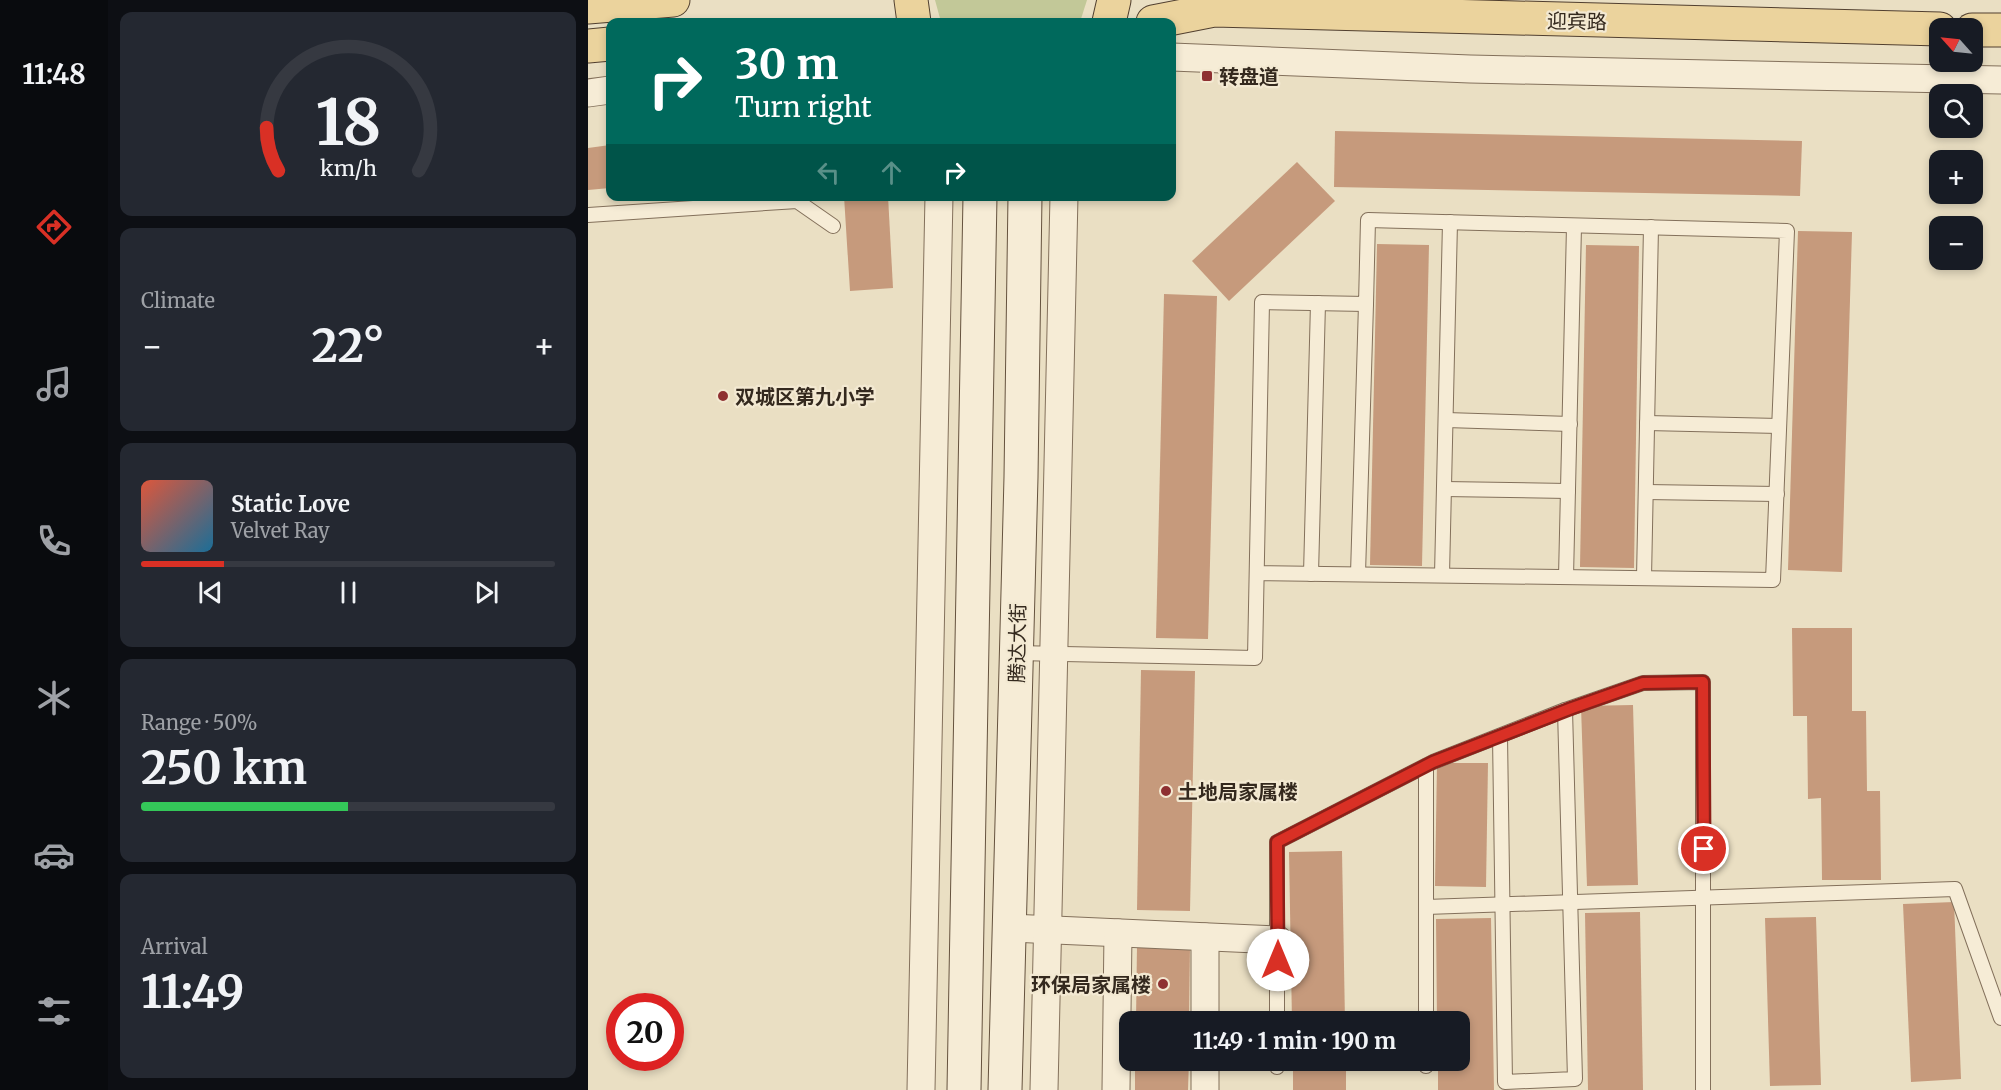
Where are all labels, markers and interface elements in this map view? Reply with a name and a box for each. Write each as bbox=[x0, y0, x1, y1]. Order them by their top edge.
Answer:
street label: 迎宾路 bbox=[1547, 8, 1607, 34]
north arrow bbox=[1929, 18, 1983, 72]
map controls bbox=[1929, 18, 1983, 270]
text: 30 m bbox=[735, 38, 839, 90]
icon: right bbox=[636, 42, 714, 120]
text: 11:48 bbox=[22, 57, 86, 91]
place label: 转盘道 bbox=[1219, 64, 1279, 89]
marker: 转盘道 bbox=[1200, 69, 1214, 83]
text: 18 bbox=[315, 84, 381, 162]
button: search bbox=[1929, 84, 1983, 138]
text: Turn right bbox=[735, 90, 872, 124]
button: + bbox=[1929, 150, 1983, 204]
text: km/h bbox=[320, 155, 376, 182]
icon: left bbox=[812, 156, 845, 189]
icon: ahead bbox=[875, 156, 908, 189]
icon: right bbox=[938, 156, 971, 189]
icon: directions bbox=[33, 206, 75, 248]
button: − bbox=[1929, 216, 1983, 270]
text: Climate bbox=[141, 288, 215, 313]
text: 22° bbox=[312, 318, 384, 374]
text: − bbox=[141, 326, 163, 367]
text: + bbox=[533, 326, 555, 367]
icon: music bbox=[33, 363, 75, 405]
place label: 双城区第九小学 bbox=[735, 384, 875, 409]
marker: 双城区第九小学 bbox=[716, 389, 730, 403]
text: Static Love bbox=[231, 490, 350, 518]
text: Velvet Ray bbox=[231, 518, 330, 543]
icon: phone bbox=[33, 520, 75, 562]
icon: previous bbox=[194, 576, 227, 609]
icon: pause bbox=[332, 576, 365, 609]
icon: next bbox=[470, 576, 503, 609]
street label: 腾达大街 bbox=[1004, 603, 1030, 683]
icon: climate bbox=[33, 677, 75, 719]
text: Range · 50% bbox=[141, 710, 258, 735]
text: 250 km bbox=[141, 740, 307, 796]
place label: 土地局家属楼 bbox=[1178, 779, 1298, 804]
marker: 土地局家属楼 bbox=[1159, 784, 1173, 798]
pin bbox=[1678, 823, 1729, 874]
icon: arrive bbox=[1687, 832, 1720, 865]
icon: car bbox=[33, 834, 75, 876]
position arrow bbox=[1246, 928, 1310, 992]
text: Arrival bbox=[141, 934, 208, 959]
text: 11:49 bbox=[141, 964, 244, 1020]
place label: 环保局家属楼 bbox=[1031, 972, 1151, 997]
marker: 环保局家属楼 bbox=[1156, 977, 1170, 991]
icon: filters bbox=[33, 990, 75, 1032]
speed limit sign: 20 bbox=[606, 993, 684, 1071]
text: 11:49 · 1 min · 190 m bbox=[1193, 1027, 1396, 1055]

